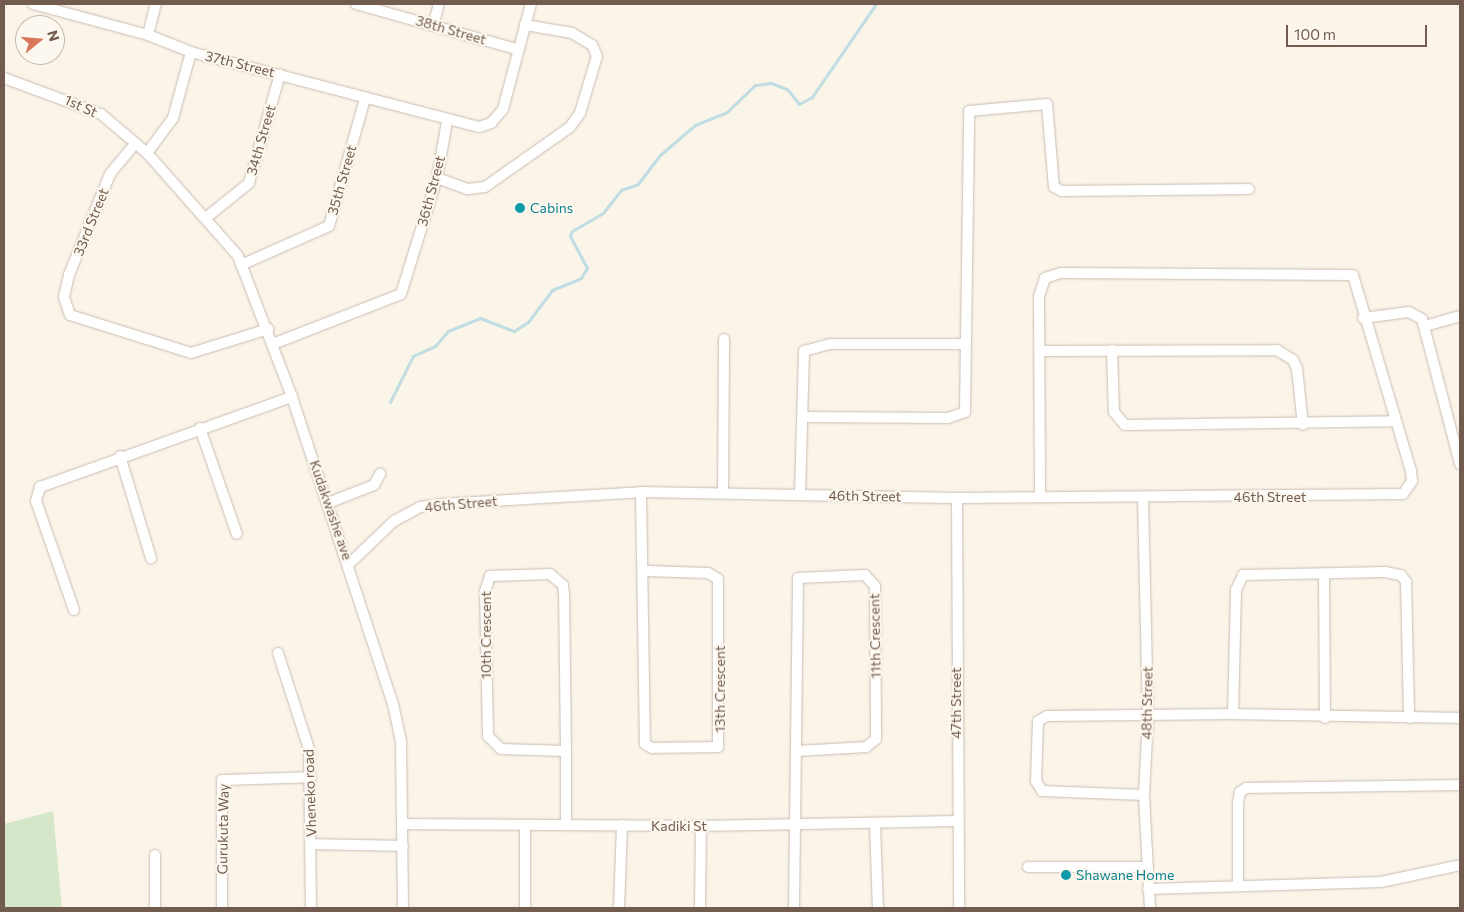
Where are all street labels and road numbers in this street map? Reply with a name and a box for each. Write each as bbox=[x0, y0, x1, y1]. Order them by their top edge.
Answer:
street label: 38th Street bbox=[414, 12, 488, 48]
street label: 37th Street bbox=[203, 47, 277, 81]
street label: 1st St bbox=[62, 91, 100, 121]
street label: 34th Street bbox=[243, 103, 279, 177]
street label: 35th Street bbox=[324, 143, 360, 217]
street label: 36th Street bbox=[414, 154, 448, 228]
street label: 33rd Street bbox=[70, 186, 112, 258]
street label: Kudakwashe ave bbox=[306, 458, 356, 562]
street label: 46th Street bbox=[828, 487, 902, 505]
street label: 46th Street bbox=[1234, 489, 1306, 505]
street label: 46th Street bbox=[424, 492, 498, 516]
street label: 10th Crescent bbox=[478, 591, 494, 679]
street label: 11th Crescent bbox=[866, 593, 884, 679]
street label: 13th Crescent bbox=[712, 645, 728, 733]
street label: 48th Street bbox=[1138, 666, 1156, 740]
street label: 47th Street bbox=[948, 667, 964, 739]
street label: Vheneko road bbox=[300, 749, 320, 837]
street label: Gurukuta Way bbox=[214, 784, 232, 874]
street label: Kadiki St bbox=[651, 818, 707, 834]

